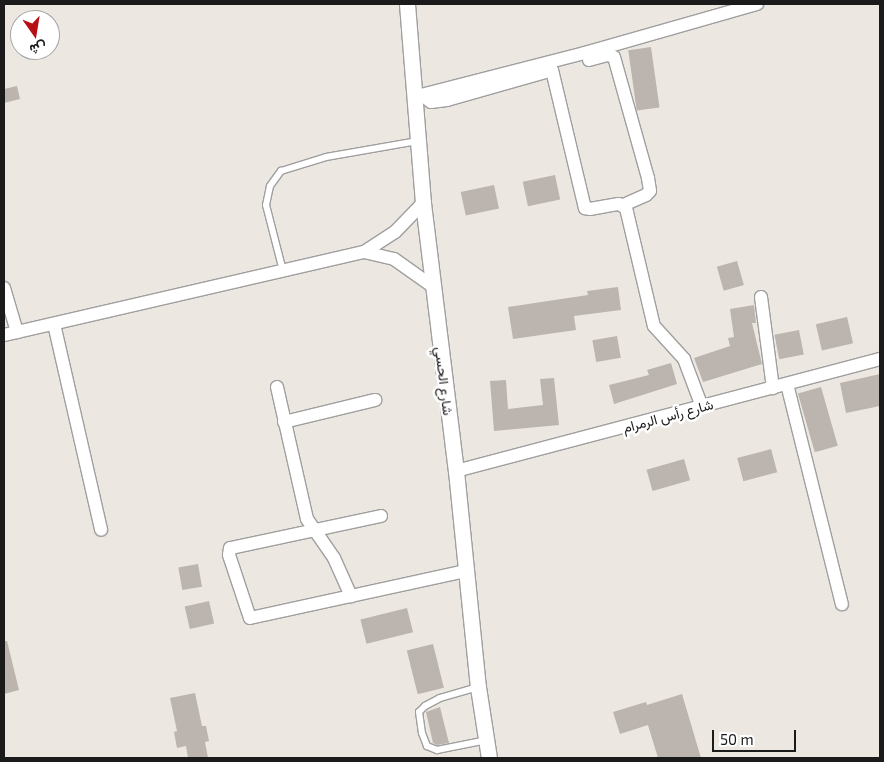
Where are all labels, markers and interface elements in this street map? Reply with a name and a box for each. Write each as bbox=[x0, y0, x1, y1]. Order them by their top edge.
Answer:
north arrow bbox=[10, 10, 60, 60]
text: ش bbox=[28, 39, 48, 59]
street label: شارع الحسي bbox=[431, 346, 457, 416]
street label: شارع رأس الرمرام bbox=[621, 396, 715, 436]
scale bar bbox=[714, 720, 798, 752]
text: 50 m bbox=[720, 730, 754, 748]

